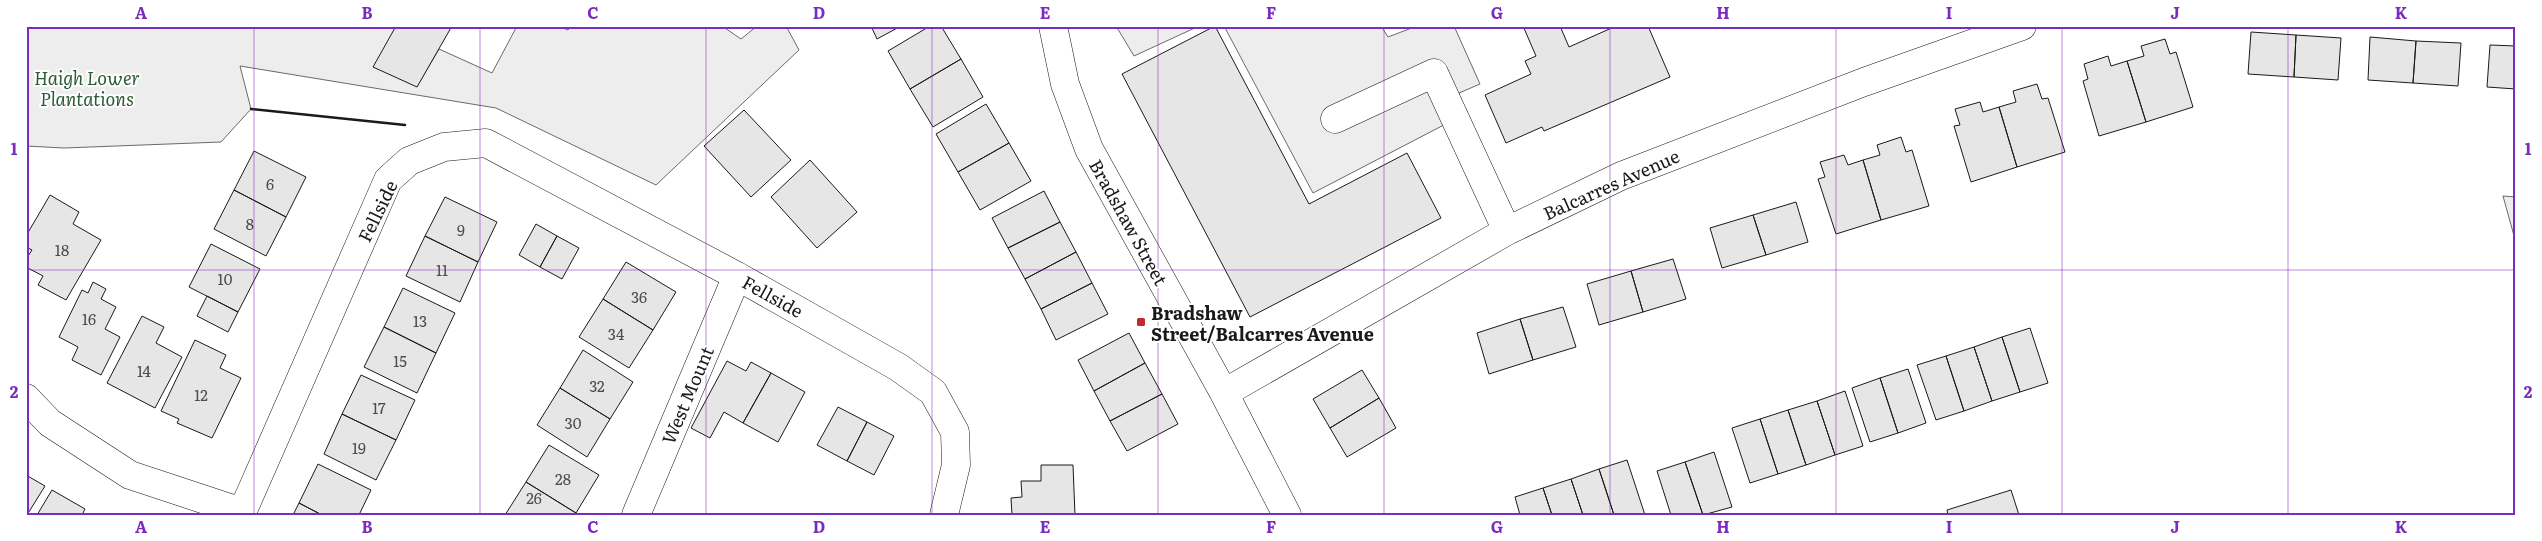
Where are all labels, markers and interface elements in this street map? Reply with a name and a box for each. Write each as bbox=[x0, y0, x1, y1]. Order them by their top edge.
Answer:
text: A bbox=[135, 0, 147, 24]
text: B bbox=[361, 0, 373, 24]
text: C bbox=[587, 0, 599, 24]
text: D bbox=[813, 0, 825, 24]
text: E bbox=[1040, 0, 1051, 24]
text: F bbox=[1266, 0, 1276, 24]
text: G bbox=[1491, 0, 1503, 24]
text: H bbox=[1716, 0, 1730, 24]
text: I bbox=[1946, 0, 1952, 24]
text: J bbox=[2170, 0, 2180, 24]
text: K bbox=[2395, 0, 2408, 24]
park label: Haigh Lower Plantations bbox=[34, 64, 140, 112]
text: 1 bbox=[11, 136, 18, 160]
text: 1 bbox=[2525, 136, 2532, 160]
street label: Balcarres Avenue bbox=[1538, 142, 1684, 226]
street label: Bradshaw Street bbox=[1083, 154, 1175, 291]
house number: 6 bbox=[266, 172, 274, 195]
street label: Fellside bbox=[350, 176, 404, 246]
house number: 8 bbox=[246, 212, 254, 235]
house number: 9 bbox=[457, 218, 465, 241]
house number: 18 bbox=[55, 238, 69, 261]
house number: 11 bbox=[436, 258, 448, 281]
house number: 10 bbox=[218, 267, 233, 290]
street label: Fellside bbox=[738, 268, 808, 324]
house number: 36 bbox=[631, 285, 647, 308]
place label: Bradshaw Street/Balcarres Avenue bbox=[1151, 299, 1374, 347]
house number: 16 bbox=[82, 307, 96, 330]
house number: 13 bbox=[413, 309, 427, 332]
marker: Bradshaw Street/Balcarres Avenue bbox=[1135, 316, 1147, 328]
house number: 34 bbox=[608, 322, 624, 345]
street label: West Mount bbox=[654, 341, 720, 448]
house number: 15 bbox=[393, 349, 407, 372]
house number: 14 bbox=[137, 359, 151, 382]
house number: 32 bbox=[589, 374, 605, 397]
text: 2 bbox=[10, 379, 19, 403]
text: 2 bbox=[2524, 379, 2533, 403]
house number: 12 bbox=[194, 383, 208, 406]
house number: 17 bbox=[372, 396, 386, 419]
house number: 30 bbox=[565, 411, 582, 434]
house number: 19 bbox=[352, 436, 366, 459]
house number: 28 bbox=[555, 467, 571, 490]
house number: 26 bbox=[526, 486, 542, 509]
text: A bbox=[135, 514, 147, 538]
text: B bbox=[361, 514, 373, 538]
text: C bbox=[587, 514, 599, 538]
text: D bbox=[813, 514, 825, 538]
text: E bbox=[1040, 514, 1051, 538]
text: F bbox=[1266, 514, 1276, 538]
text: G bbox=[1491, 514, 1503, 538]
text: H bbox=[1716, 514, 1730, 538]
text: I bbox=[1946, 514, 1952, 538]
text: J bbox=[2170, 514, 2180, 538]
text: K bbox=[2395, 514, 2408, 538]

